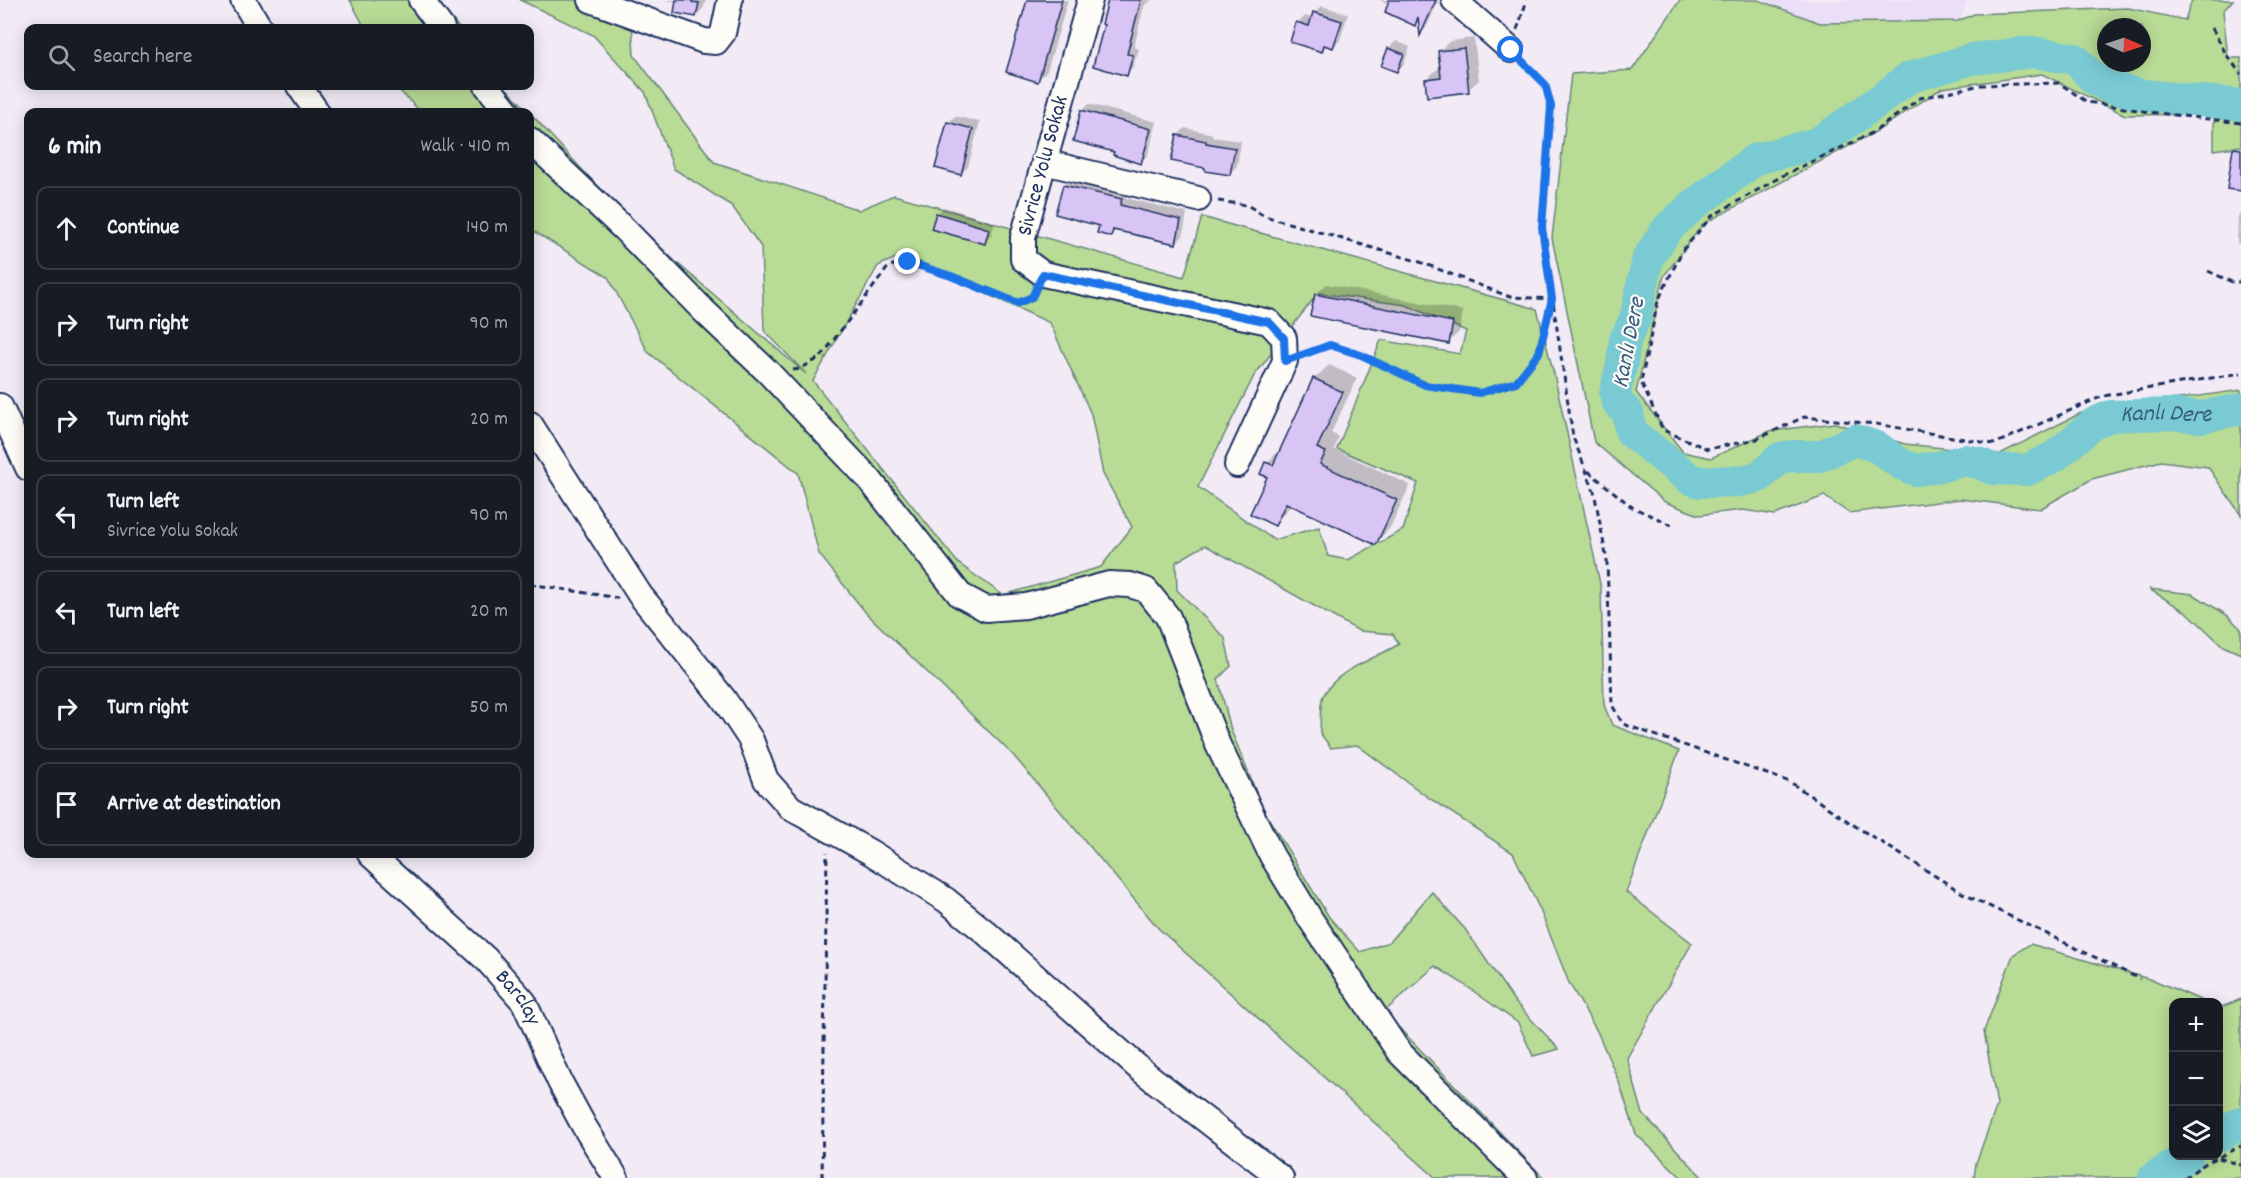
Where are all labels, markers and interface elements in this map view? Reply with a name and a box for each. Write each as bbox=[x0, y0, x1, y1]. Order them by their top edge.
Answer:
north arrow bbox=[2097, 18, 2151, 72]
search box bbox=[24, 24, 534, 90]
route start bbox=[1497, 36, 1523, 62]
icon: search bbox=[45, 41, 78, 74]
text: Search here bbox=[93, 42, 192, 73]
street label: Sivrice Yolu Sokak bbox=[1010, 92, 1078, 240]
text: 6 min bbox=[48, 129, 101, 166]
text: Walk · 410 m bbox=[421, 133, 510, 161]
icon: ahead bbox=[50, 212, 83, 245]
text: Continue bbox=[107, 213, 179, 244]
text: 140 m bbox=[466, 214, 508, 242]
route end bbox=[894, 248, 920, 274]
water label: Kanlı Dere bbox=[1605, 293, 1656, 391]
icon: right bbox=[50, 308, 83, 341]
text: Turn right bbox=[107, 309, 189, 340]
text: 90 m bbox=[470, 310, 508, 338]
water label: Kanlı Dere bbox=[2120, 397, 2216, 434]
icon: right bbox=[50, 404, 83, 437]
text: Turn right bbox=[107, 405, 189, 436]
text: 20 m bbox=[470, 406, 508, 434]
text: Turn left bbox=[107, 487, 179, 518]
icon: left bbox=[50, 500, 83, 533]
text: 90 m bbox=[470, 502, 508, 530]
text: Sivrice Yolu Sokak bbox=[107, 518, 238, 546]
icon: left bbox=[50, 596, 83, 629]
text: Turn left bbox=[107, 597, 179, 628]
text: 20 m bbox=[470, 598, 508, 626]
icon: right bbox=[50, 692, 83, 725]
text: Turn right bbox=[107, 693, 189, 724]
text: 50 m bbox=[470, 694, 508, 722]
icon: arrive bbox=[50, 788, 83, 821]
text: Arrive at destination bbox=[107, 789, 281, 820]
street label: Barclay bbox=[487, 963, 549, 1032]
map controls bbox=[2169, 998, 2223, 1160]
button: + bbox=[2169, 998, 2223, 1052]
button: − bbox=[2169, 1052, 2223, 1106]
button: layers bbox=[2169, 1106, 2223, 1160]

